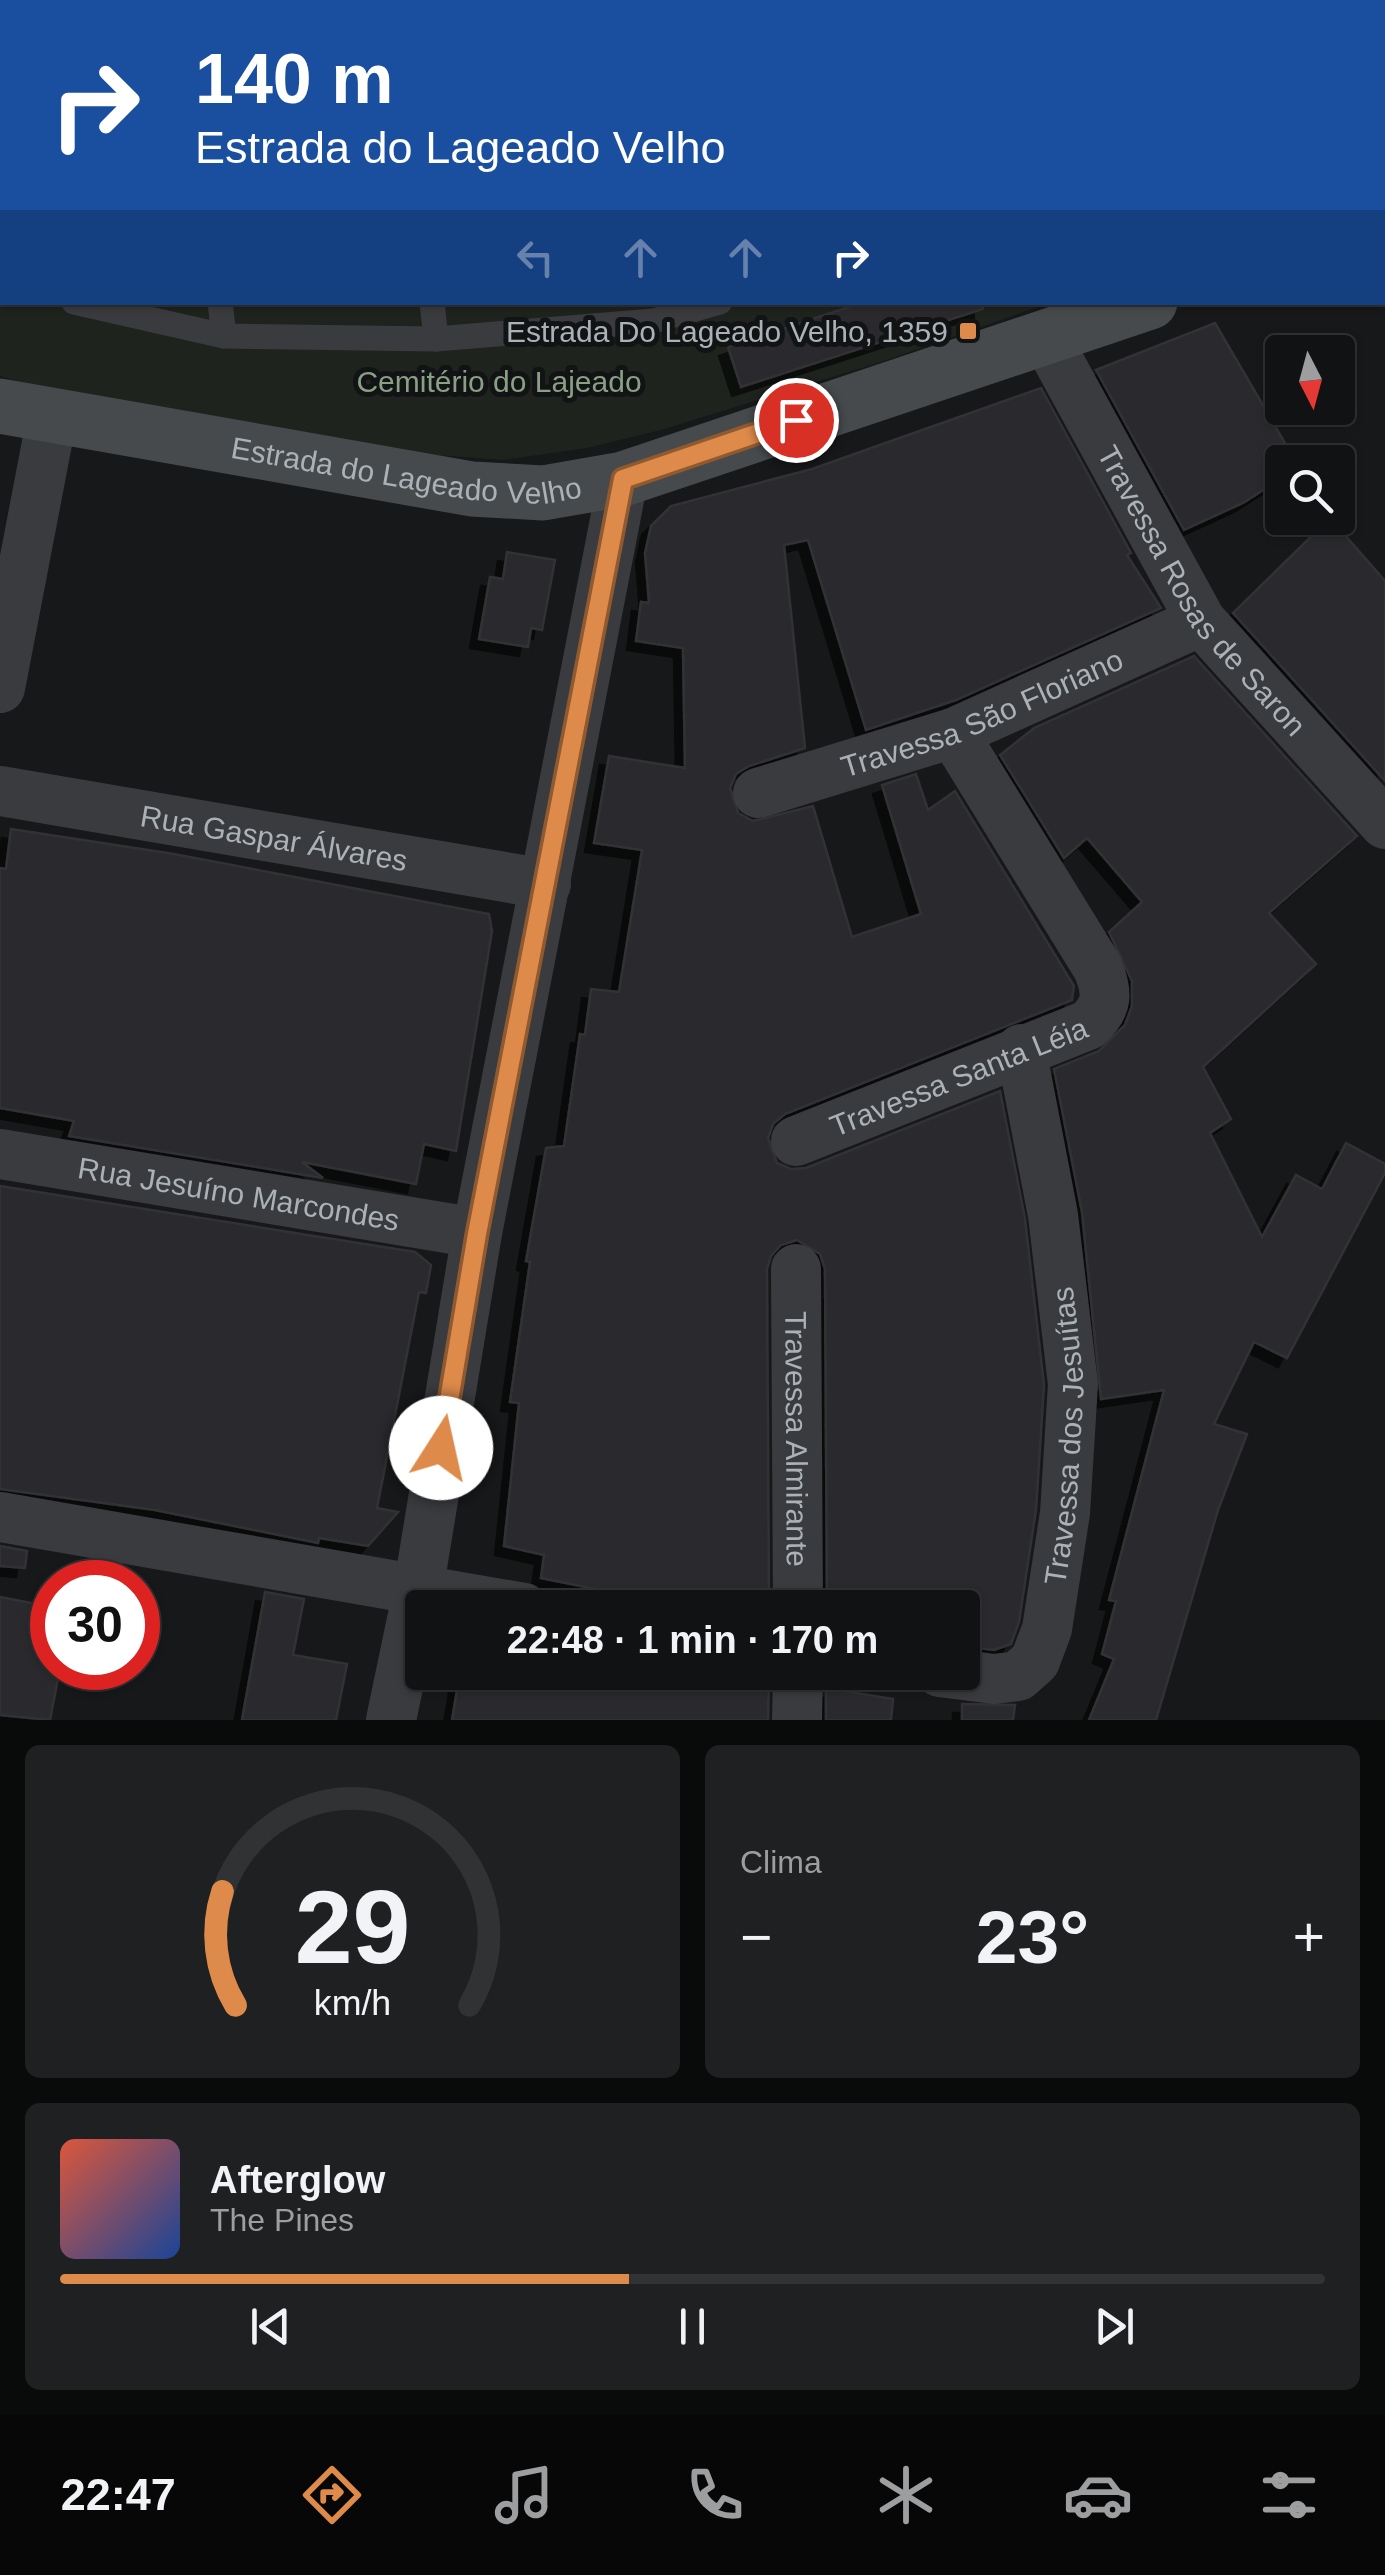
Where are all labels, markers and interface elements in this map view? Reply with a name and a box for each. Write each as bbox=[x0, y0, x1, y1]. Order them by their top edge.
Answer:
icon: right bbox=[30, 40, 160, 170]
text: 140 m bbox=[195, 40, 393, 118]
text: Estrada do Lageado Velho bbox=[195, 122, 725, 173]
icon: left bbox=[508, 230, 563, 285]
icon: ahead bbox=[613, 230, 668, 285]
icon: ahead bbox=[718, 230, 773, 285]
icon: right bbox=[823, 230, 878, 285]
place label: Estrada Do Lageado Velho, 1359 bbox=[506, 315, 948, 348]
marker: Estrada Do Lageado Velho, 1359 bbox=[957, 320, 979, 342]
north arrow bbox=[1265, 335, 1355, 425]
map controls bbox=[1265, 335, 1355, 535]
park label: Cemitério do Lajeado bbox=[356, 365, 642, 398]
pin bbox=[754, 378, 839, 463]
icon: arrive bbox=[769, 393, 824, 448]
street label: Estrada do Lageado Velho bbox=[229, 430, 584, 510]
street label: Travessa Rosas de Saron bbox=[1092, 440, 1313, 742]
button: search bbox=[1265, 445, 1355, 535]
street label: Travessa São Floriano bbox=[837, 642, 1128, 783]
street label: Rua Gaspar Álvares bbox=[138, 799, 410, 877]
street label: Travessa Santa Léia bbox=[825, 1010, 1092, 1142]
street label: Rua Jesuíno Marcondes bbox=[76, 1151, 402, 1236]
street label: Travessa dos Jesuítas bbox=[1038, 1285, 1090, 1587]
street label: Travessa Almirante bbox=[780, 1311, 814, 1567]
position arrow bbox=[389, 1396, 493, 1500]
speed limit sign: 30 bbox=[30, 1560, 160, 1690]
text: 22:48 · 1 min · 170 m bbox=[507, 1619, 878, 1661]
text: Clima bbox=[740, 1844, 822, 1880]
text: 29 bbox=[295, 1869, 410, 1985]
text: 23° bbox=[976, 1895, 1089, 1979]
text: − bbox=[740, 1906, 772, 1968]
text: + bbox=[1293, 1906, 1325, 1968]
text: km/h bbox=[314, 1983, 391, 2023]
text: Afterglow bbox=[210, 2159, 385, 2201]
text: The Pines bbox=[210, 2202, 354, 2238]
icon: previous bbox=[243, 2299, 298, 2354]
icon: pause bbox=[665, 2299, 720, 2354]
icon: next bbox=[1087, 2299, 1142, 2354]
icon: directions bbox=[297, 2460, 367, 2530]
icon: music bbox=[489, 2460, 559, 2530]
icon: phone bbox=[680, 2460, 750, 2530]
icon: climate bbox=[871, 2460, 941, 2530]
icon: car bbox=[1063, 2460, 1133, 2530]
icon: filters bbox=[1254, 2460, 1324, 2530]
text: 22:47 bbox=[61, 2469, 176, 2520]

